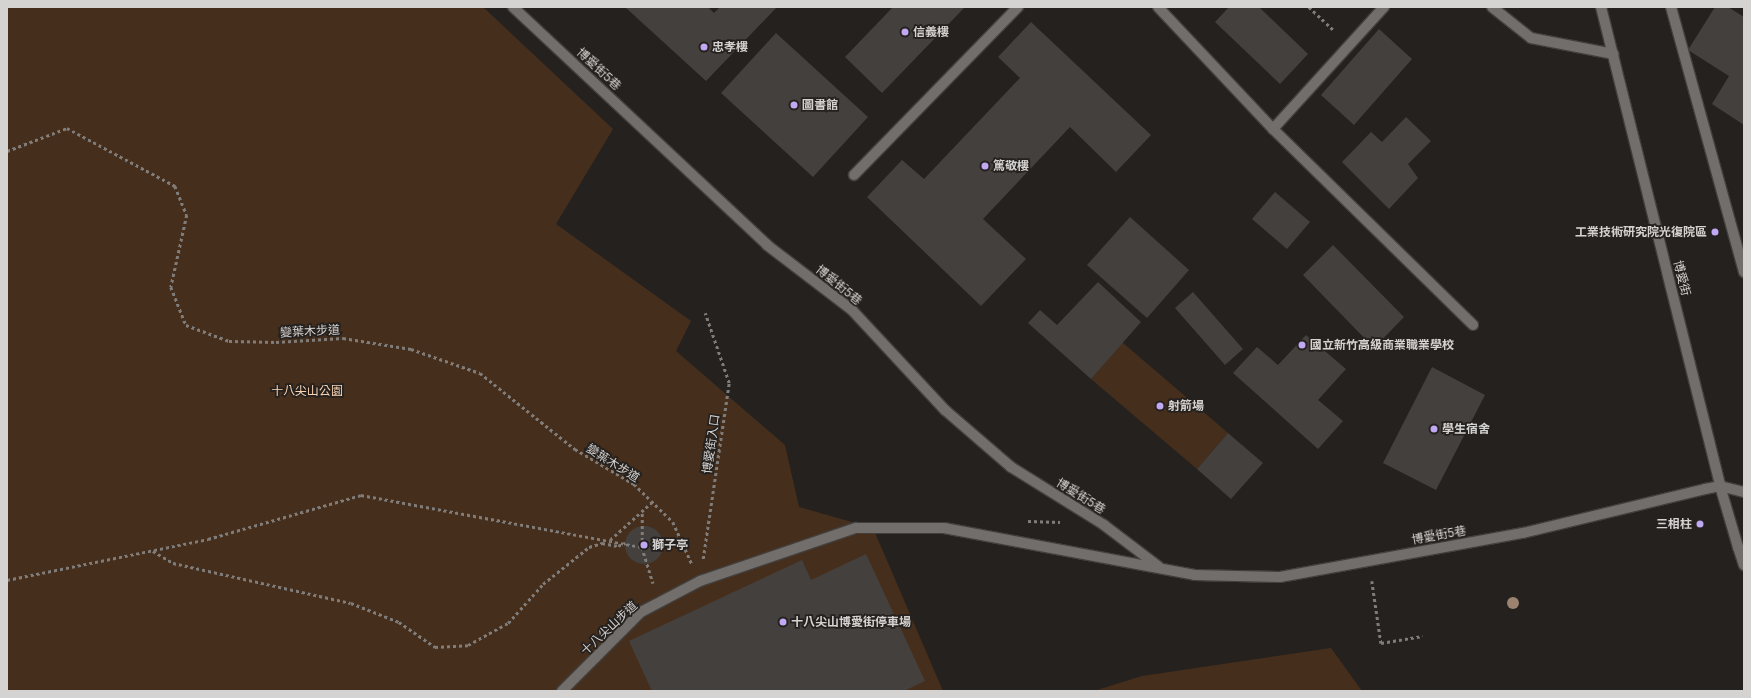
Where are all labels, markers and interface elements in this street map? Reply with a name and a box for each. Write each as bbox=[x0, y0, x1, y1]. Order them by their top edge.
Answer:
place label: 信義樓 bbox=[913, 25, 949, 39]
marker: 信義樓 bbox=[900, 27, 910, 37]
place label: 忠孝樓 bbox=[712, 40, 748, 54]
marker: 忠孝樓 bbox=[699, 42, 709, 52]
street label: 博愛街5巷 bbox=[574, 45, 624, 93]
place label: 圖書館 bbox=[802, 98, 838, 112]
marker: 圖書館 bbox=[789, 100, 799, 110]
place label: 篤敬樓 bbox=[993, 159, 1029, 173]
marker: 篤敬樓 bbox=[980, 161, 990, 171]
place label: 工業技術研究院光復院區 bbox=[1575, 225, 1707, 239]
marker: 工業技術研究院光復院區 bbox=[1710, 227, 1720, 237]
street label: 博愛街 bbox=[1671, 259, 1693, 297]
street label: 博愛街5巷 bbox=[813, 262, 865, 308]
street label: 變葉木步道 bbox=[280, 322, 340, 340]
place label: 國立新竹高級商業職業學校 bbox=[1310, 338, 1454, 352]
marker: 國立新竹高級商業職業學校 bbox=[1297, 340, 1307, 350]
park label: 十八尖山公園 bbox=[271, 384, 343, 398]
place label: 射箭場 bbox=[1168, 399, 1204, 413]
marker: 射箭場 bbox=[1155, 401, 1165, 411]
street label: 博愛街入口 bbox=[700, 413, 722, 475]
place label: 學生宿舍 bbox=[1442, 422, 1490, 436]
marker: 學生宿舍 bbox=[1429, 424, 1439, 434]
street label: 變葉木步道 bbox=[584, 441, 642, 485]
street label: 博愛街5巷 bbox=[1054, 475, 1108, 517]
place label: 三相柱 bbox=[1656, 517, 1692, 531]
marker: 三相柱 bbox=[1695, 519, 1705, 529]
street label: 博愛街5巷 bbox=[1411, 523, 1467, 547]
place label: 獅子亭 bbox=[652, 538, 688, 552]
marker: 獅子亭 bbox=[639, 540, 649, 550]
street label: 十八尖山步道 bbox=[578, 598, 640, 658]
place label: 十八尖山博愛街停車場 bbox=[791, 615, 911, 629]
marker: 十八尖山博愛街停車場 bbox=[778, 617, 788, 627]

